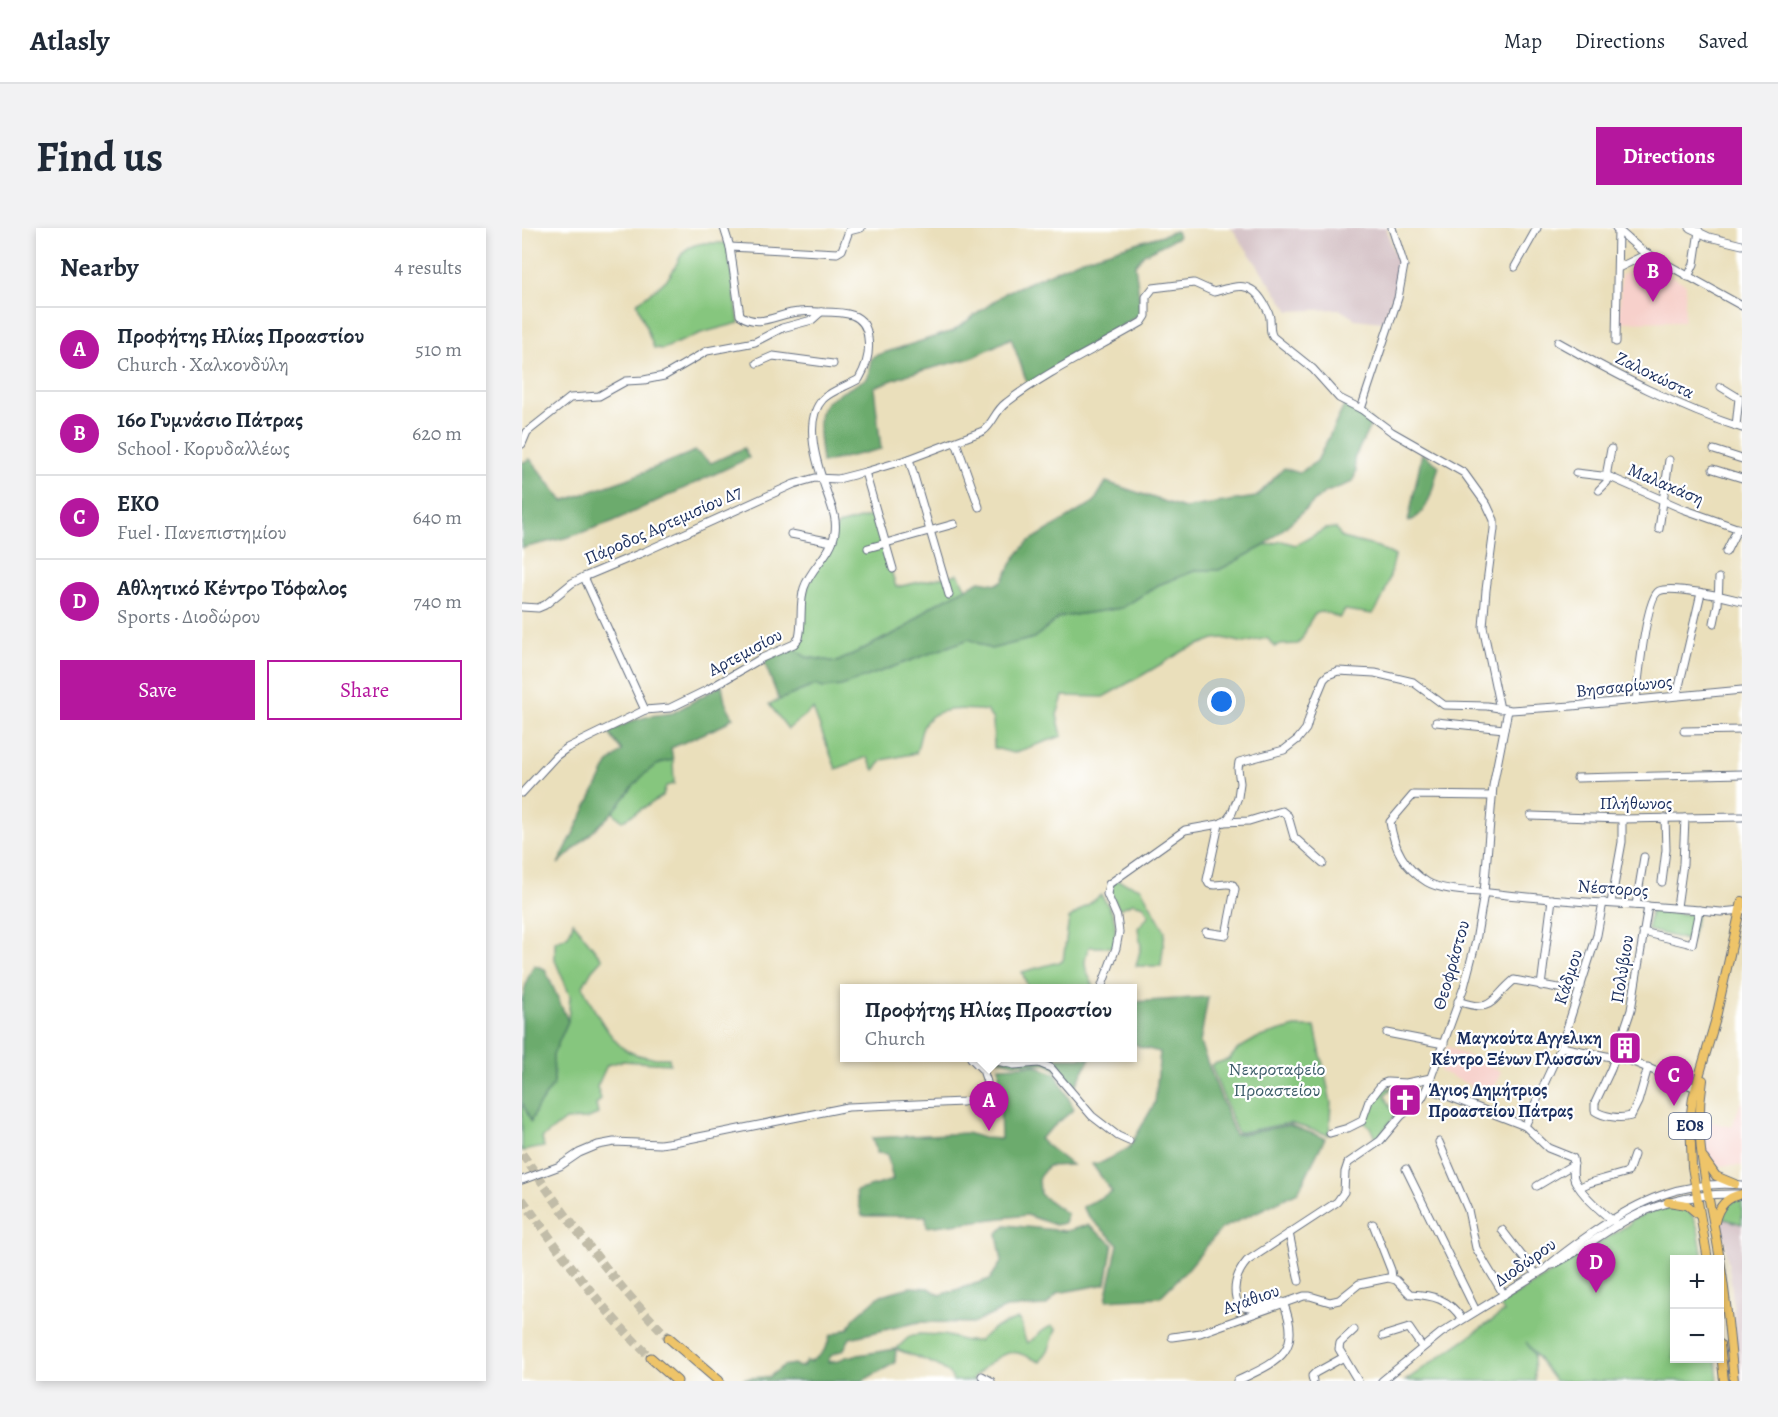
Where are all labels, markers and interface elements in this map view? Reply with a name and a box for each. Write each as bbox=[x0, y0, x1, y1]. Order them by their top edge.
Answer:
text: Atlasly bbox=[30, 22, 109, 60]
text: Map bbox=[1504, 27, 1542, 55]
text: Directions bbox=[1575, 27, 1665, 55]
text: Saved bbox=[1698, 27, 1748, 55]
button: Directions bbox=[1596, 127, 1742, 185]
text: Find us bbox=[36, 128, 163, 185]
text: Nearby bbox=[60, 250, 139, 285]
pin: B bbox=[1634, 253, 1672, 302]
text: 4 results bbox=[394, 254, 462, 281]
text: Προφήτης Ηλίας Προαστίου bbox=[117, 321, 364, 351]
text: A bbox=[73, 336, 86, 363]
text: 510 m bbox=[415, 336, 462, 363]
street label: Ζαλοκώστα bbox=[1612, 346, 1699, 405]
text: Church · Χαλκονδύλη bbox=[117, 351, 289, 378]
text: 16ο Γυμνάσιο Πάτρας bbox=[117, 405, 303, 435]
text: B bbox=[73, 420, 86, 447]
text: 620 m bbox=[412, 420, 462, 447]
text: School · Κορυδαλλέως bbox=[117, 435, 290, 462]
street label: Μαλακάση bbox=[1624, 457, 1708, 511]
street label: Πάροδος Αρτεμισίου Δ7 bbox=[581, 479, 746, 571]
text: EKO bbox=[117, 489, 159, 519]
text: C bbox=[73, 504, 86, 531]
text: 640 m bbox=[412, 504, 462, 531]
text: Fuel · Πανεπιστημίου bbox=[117, 519, 287, 546]
text: Αθλητικό Κέντρο Τόφαλος bbox=[117, 573, 347, 603]
text: D bbox=[73, 588, 86, 615]
text: 740 m bbox=[413, 588, 462, 615]
text: Sports · Διοδώρου bbox=[117, 603, 260, 630]
street label: Αρτεμισίου bbox=[703, 622, 786, 682]
button: Save bbox=[60, 660, 255, 720]
button: Share bbox=[267, 660, 462, 720]
street label: Βησσαρίωνος bbox=[1575, 669, 1673, 703]
your location bbox=[1207, 687, 1236, 716]
street label: Πλήθωνος bbox=[1600, 791, 1672, 815]
street label: Νέστορος bbox=[1577, 874, 1649, 902]
street label: Θεοφράστου bbox=[1427, 917, 1475, 1013]
street label: Πολύβιου bbox=[1605, 933, 1639, 1005]
street label: Κάδμου bbox=[1548, 946, 1588, 1008]
popup bbox=[840, 984, 1137, 1062]
text: Προφήτης Ηλίας Προαστίου bbox=[865, 995, 1112, 1025]
text: Church bbox=[865, 1025, 926, 1052]
place label: Μαγκούτα Αγγελικη Κέντρο Ξένων Γλωσσών bbox=[1431, 1026, 1603, 1071]
building icon: Μαγκούτα Αγγελικη Κέντρο Ξένων Γλωσσών bbox=[1607, 1030, 1643, 1066]
pin: C bbox=[1654, 1056, 1694, 1106]
park label: Νεκροταφείο Προαστείου bbox=[1229, 1057, 1326, 1102]
place label: Άγιος Δημήτριος Προαστείου Πάτρας bbox=[1428, 1078, 1573, 1123]
pin: A bbox=[970, 1082, 1008, 1131]
church icon: Άγιος Δημήτριος Προαστείου Πάτρας bbox=[1387, 1082, 1423, 1118]
road number: ΕΟ8 bbox=[1669, 1113, 1711, 1139]
street label: Διοδώρου bbox=[1489, 1232, 1561, 1292]
pin: D bbox=[1576, 1244, 1616, 1293]
map controls bbox=[1670, 1255, 1724, 1363]
button: + bbox=[1670, 1255, 1724, 1309]
street label: Αγάθιου bbox=[1218, 1278, 1283, 1320]
button: − bbox=[1670, 1309, 1724, 1363]

